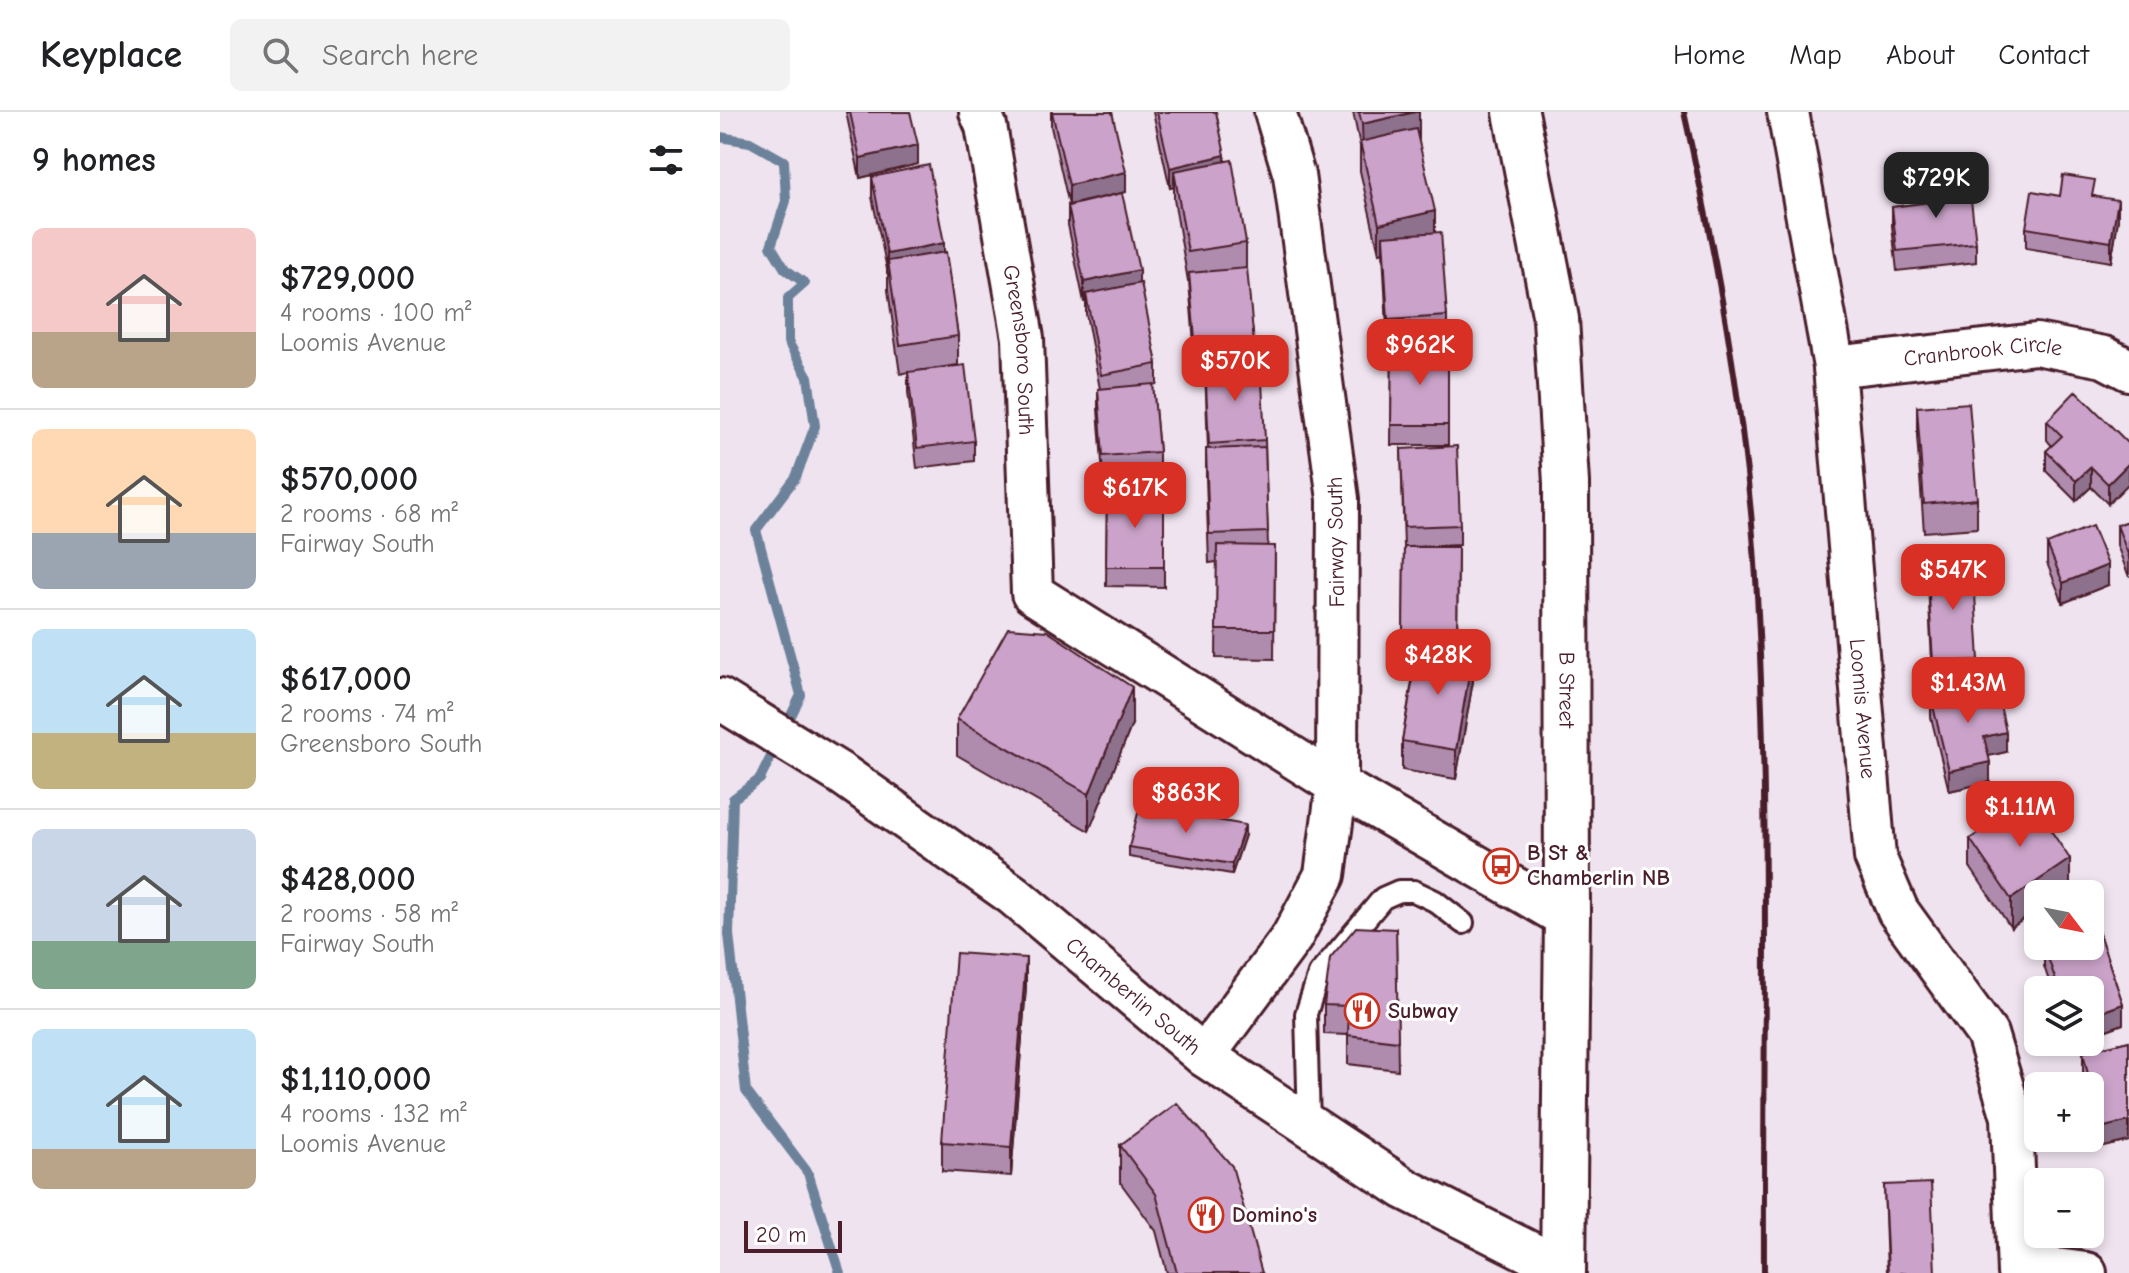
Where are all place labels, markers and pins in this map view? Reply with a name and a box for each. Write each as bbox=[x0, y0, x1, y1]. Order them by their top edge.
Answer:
pin: $729K bbox=[1880, 152, 1992, 220]
pin: $962K bbox=[1364, 319, 1476, 387]
pin: $570K bbox=[1179, 335, 1291, 403]
pin: $617K bbox=[1079, 462, 1191, 530]
pin: $547K bbox=[1897, 544, 2009, 612]
pin: $428K bbox=[1382, 629, 1494, 697]
pin: $1.43M bbox=[1903, 657, 2033, 725]
pin: $863K bbox=[1130, 767, 1242, 835]
pin: $1.11M bbox=[1955, 781, 2085, 849]
place label: B St & Chamberlin NB bbox=[1527, 840, 1670, 891]
bus stop icon: B St & Chamberlin NB bbox=[1482, 847, 1520, 885]
restaurant icon: Subway bbox=[1343, 992, 1381, 1030]
place label: Subway bbox=[1388, 998, 1459, 1024]
restaurant icon: Domino's bbox=[1187, 1196, 1225, 1234]
place label: Domino's bbox=[1232, 1202, 1317, 1228]

